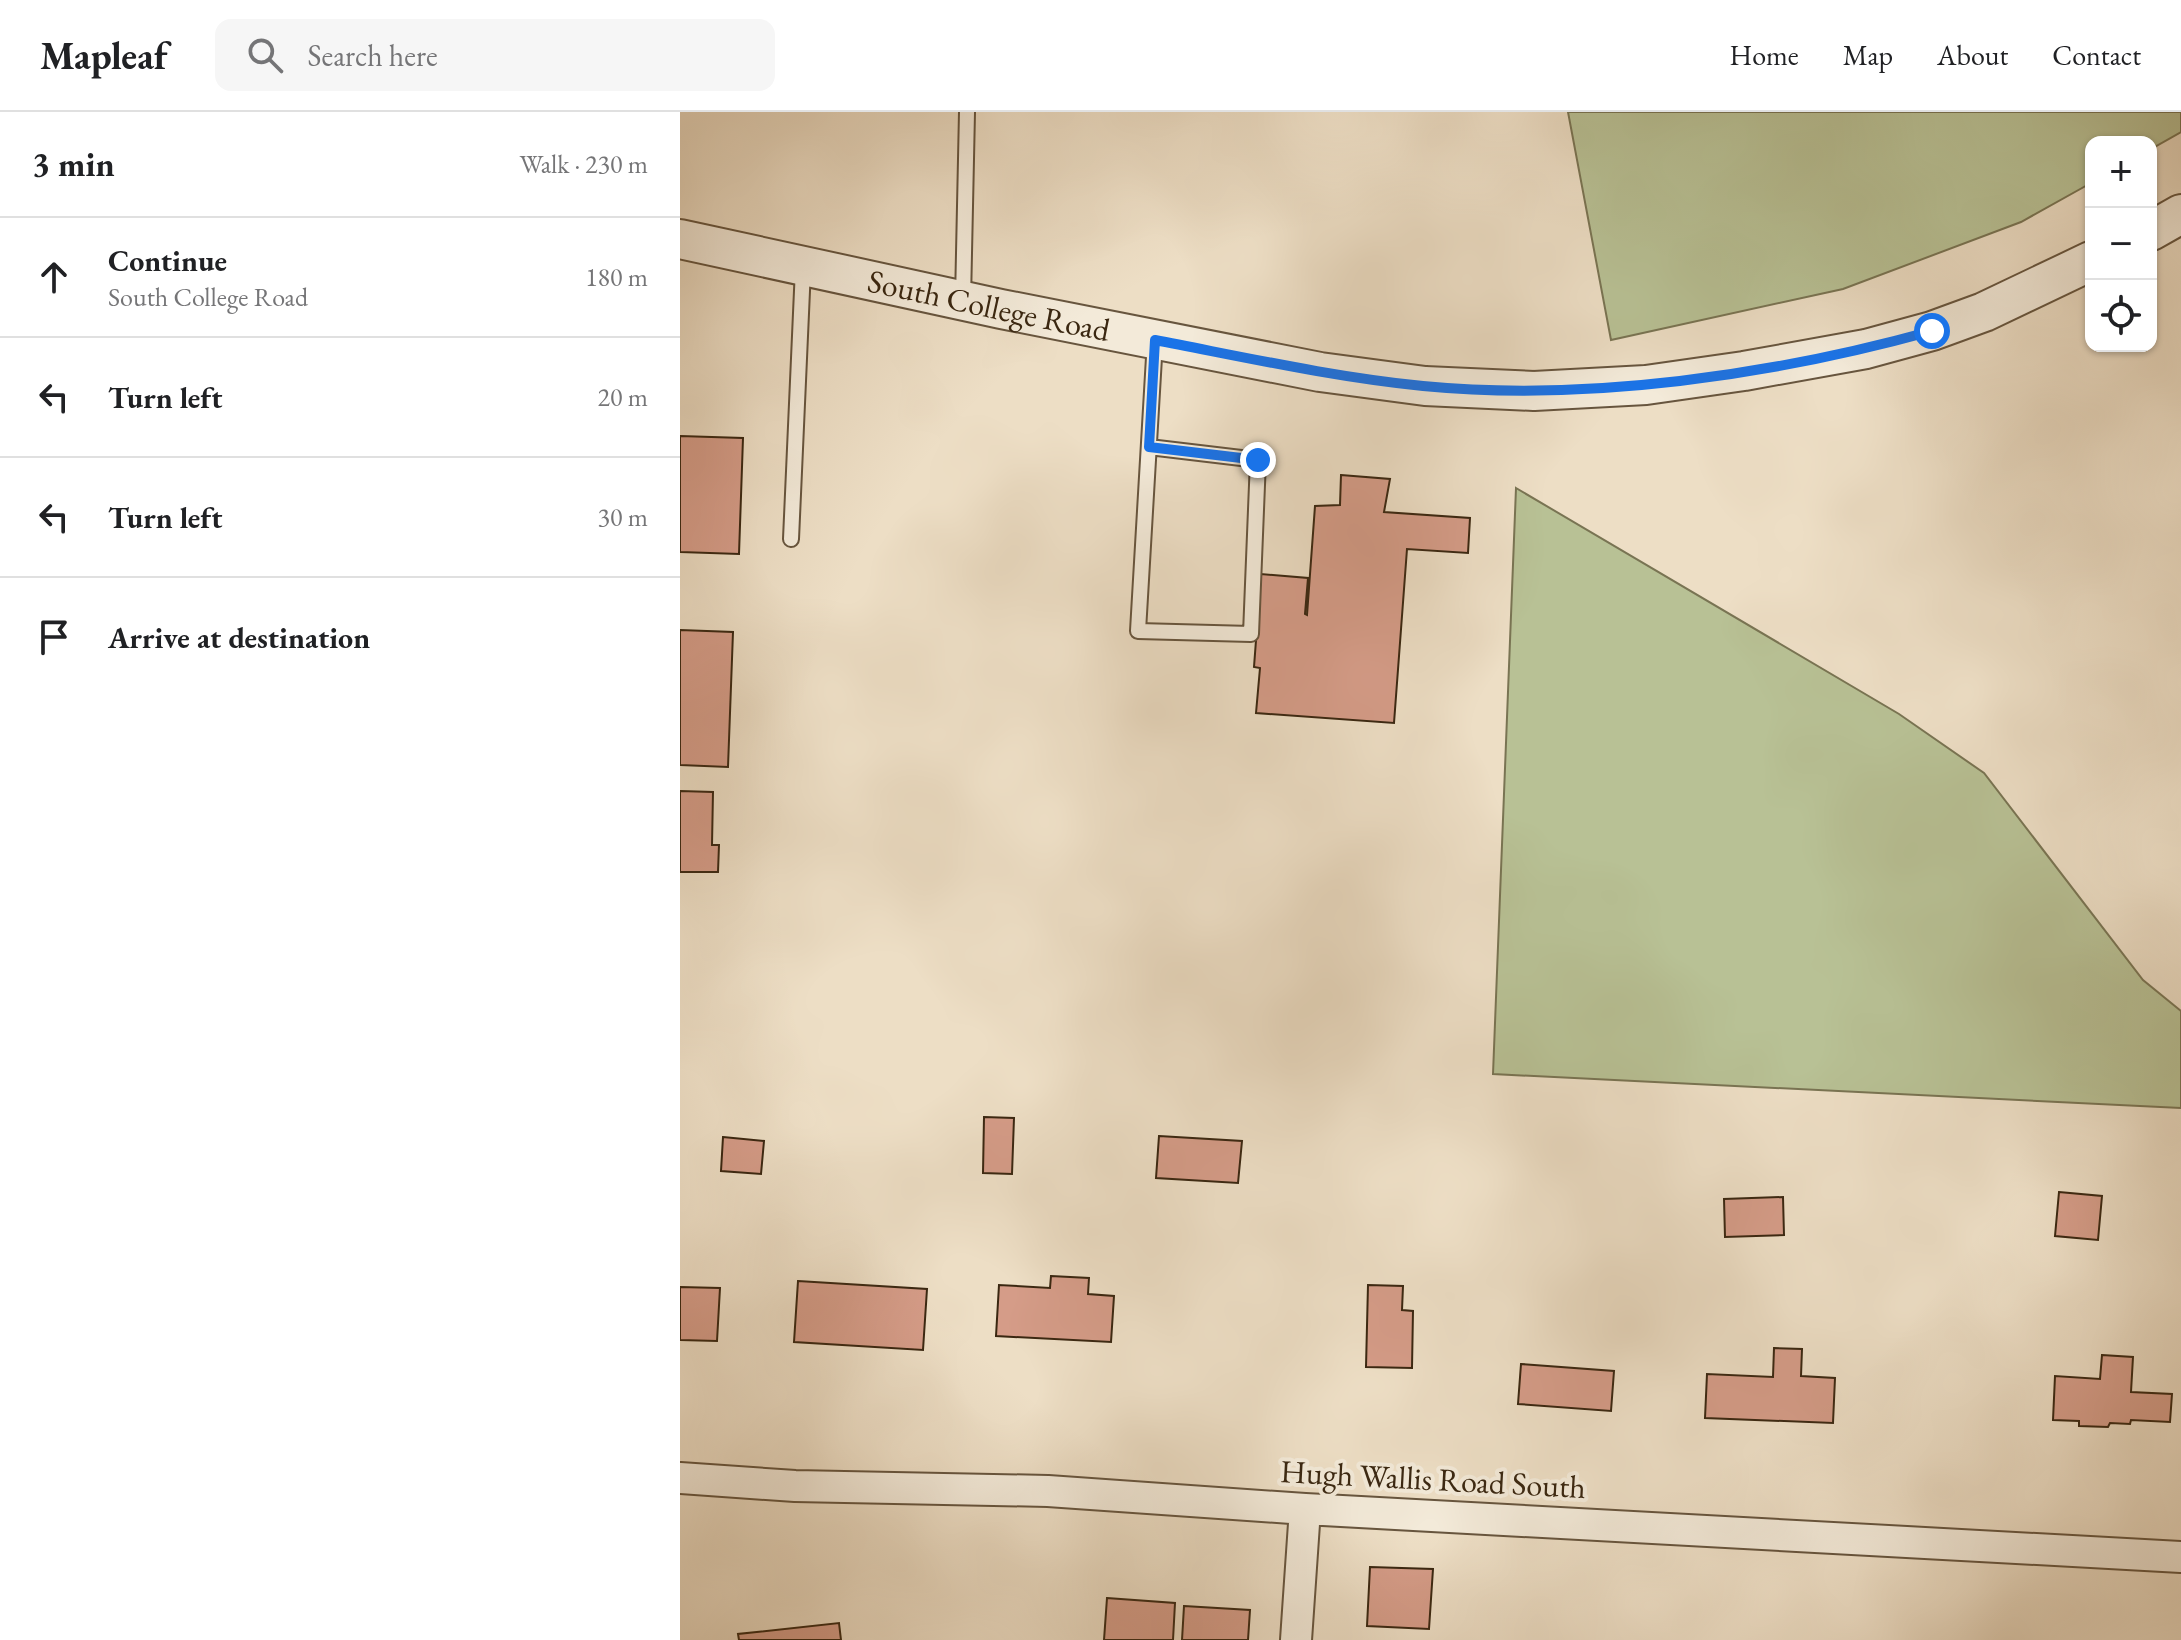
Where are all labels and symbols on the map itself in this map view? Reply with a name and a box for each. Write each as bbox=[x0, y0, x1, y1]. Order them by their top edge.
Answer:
street label: South College Road bbox=[864, 260, 1114, 351]
route start bbox=[1914, 313, 1950, 349]
route end bbox=[1240, 442, 1276, 478]
street label: Hugh Wallis Road South bbox=[1279, 1450, 1587, 1508]

